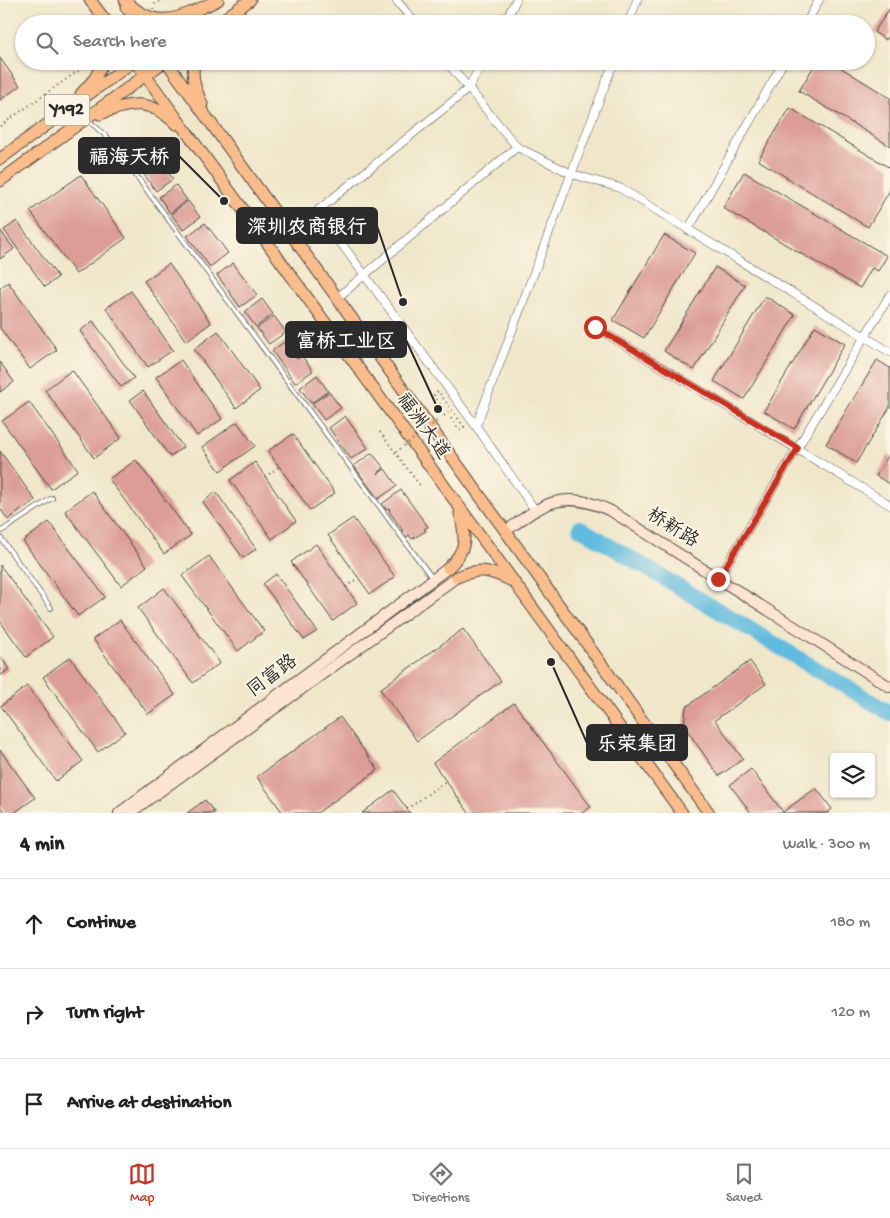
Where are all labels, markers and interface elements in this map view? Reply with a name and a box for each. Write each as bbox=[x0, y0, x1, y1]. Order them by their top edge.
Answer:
search box bbox=[15, 15, 875, 70]
icon: search bbox=[33, 29, 61, 57]
text: Search here bbox=[73, 31, 167, 54]
road number: Y192 bbox=[44, 94, 90, 126]
callout: 福海天桥 bbox=[79, 138, 179, 173]
text: 福海天桥 bbox=[89, 146, 169, 171]
callout: 深圳农商银行 bbox=[237, 208, 377, 243]
text: 深圳农商银行 bbox=[247, 216, 367, 241]
route start bbox=[584, 316, 607, 339]
callout: 富桥工业区 bbox=[286, 322, 406, 357]
text: 富桥工业区 bbox=[296, 330, 396, 355]
street label: 福洲大道 bbox=[390, 389, 454, 465]
street label: 桥新路 bbox=[642, 503, 703, 554]
route end bbox=[707, 568, 730, 591]
street label: 同富路 bbox=[243, 650, 303, 703]
callout: 乐荣集团 bbox=[587, 725, 687, 760]
text: 乐荣集团 bbox=[597, 733, 677, 758]
map controls bbox=[830, 753, 875, 798]
button: layers bbox=[830, 753, 875, 798]
text: 4 min bbox=[20, 833, 64, 858]
text: Walk · 300 m bbox=[783, 836, 870, 855]
icon: ahead bbox=[20, 910, 48, 938]
text: Continue bbox=[67, 912, 136, 935]
text: 180 m bbox=[831, 914, 870, 933]
icon: right bbox=[20, 1000, 48, 1028]
text: Turn right bbox=[67, 1002, 143, 1025]
text: 120 m bbox=[831, 1004, 870, 1023]
icon: arrive bbox=[20, 1090, 48, 1118]
text: Arrive at destination bbox=[67, 1092, 231, 1115]
tab: Map bbox=[128, 1160, 156, 1207]
tab: Directions bbox=[413, 1160, 470, 1207]
tab: Saved bbox=[726, 1160, 762, 1207]

